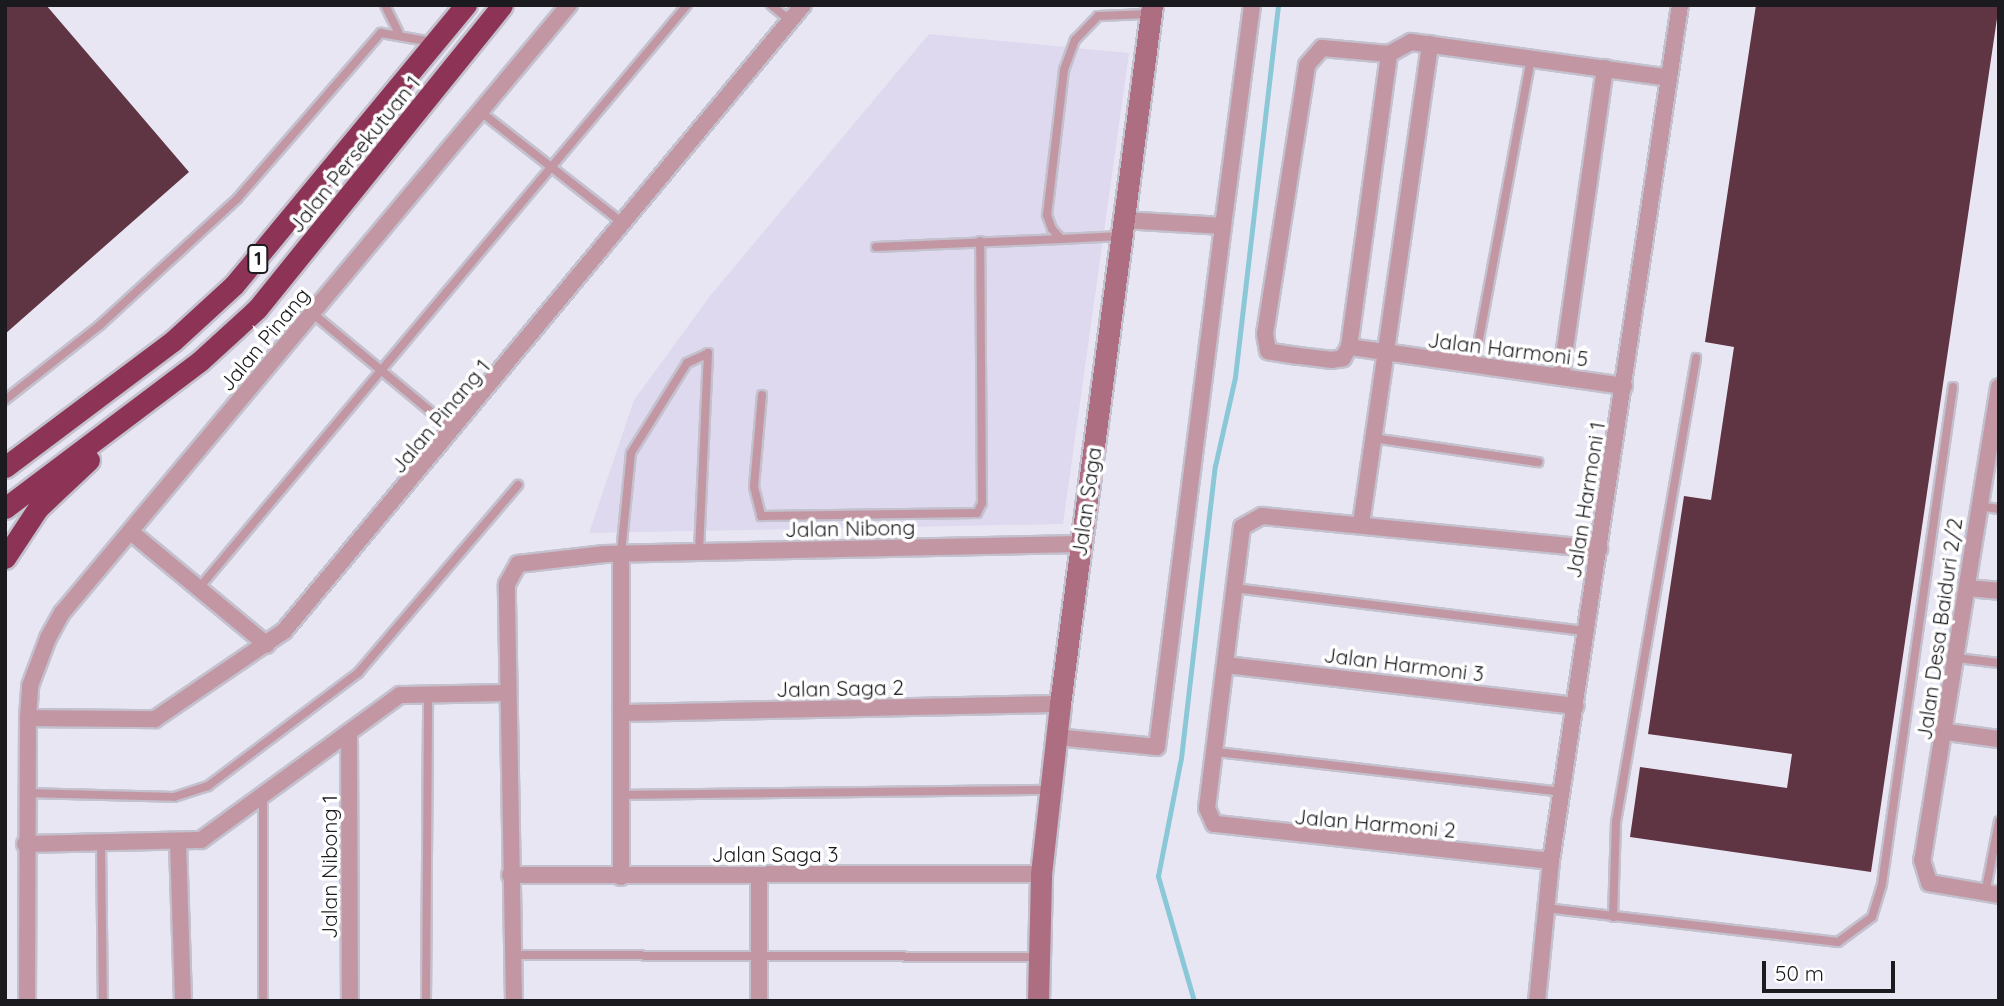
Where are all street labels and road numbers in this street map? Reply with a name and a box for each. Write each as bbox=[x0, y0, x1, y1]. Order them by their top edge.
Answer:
street label: Jalan Persekutuan 1 bbox=[283, 70, 425, 238]
road number: 1 bbox=[246, 244, 270, 274]
street label: Jalan Pinang bbox=[213, 282, 315, 396]
street label: Jalan Harmoni 5 bbox=[1426, 327, 1590, 371]
street label: Jalan Pinang 1 bbox=[385, 354, 495, 478]
street label: Jalan Harmoni 1 bbox=[1560, 420, 1610, 580]
street label: Jalan Saga bbox=[1066, 446, 1106, 558]
street label: Jalan Nibong bbox=[784, 514, 916, 542]
street label: Jalan Desa Baiduri 2/2 bbox=[1911, 516, 1967, 742]
street label: Jalan Harmoni 3 bbox=[1322, 642, 1486, 686]
street label: Jalan Saga 2 bbox=[776, 674, 904, 702]
street label: Jalan Nibong 1 bbox=[316, 795, 342, 939]
street label: Jalan Harmoni 2 bbox=[1293, 803, 1457, 843]
street label: Jalan Saga 3 bbox=[711, 841, 839, 867]

